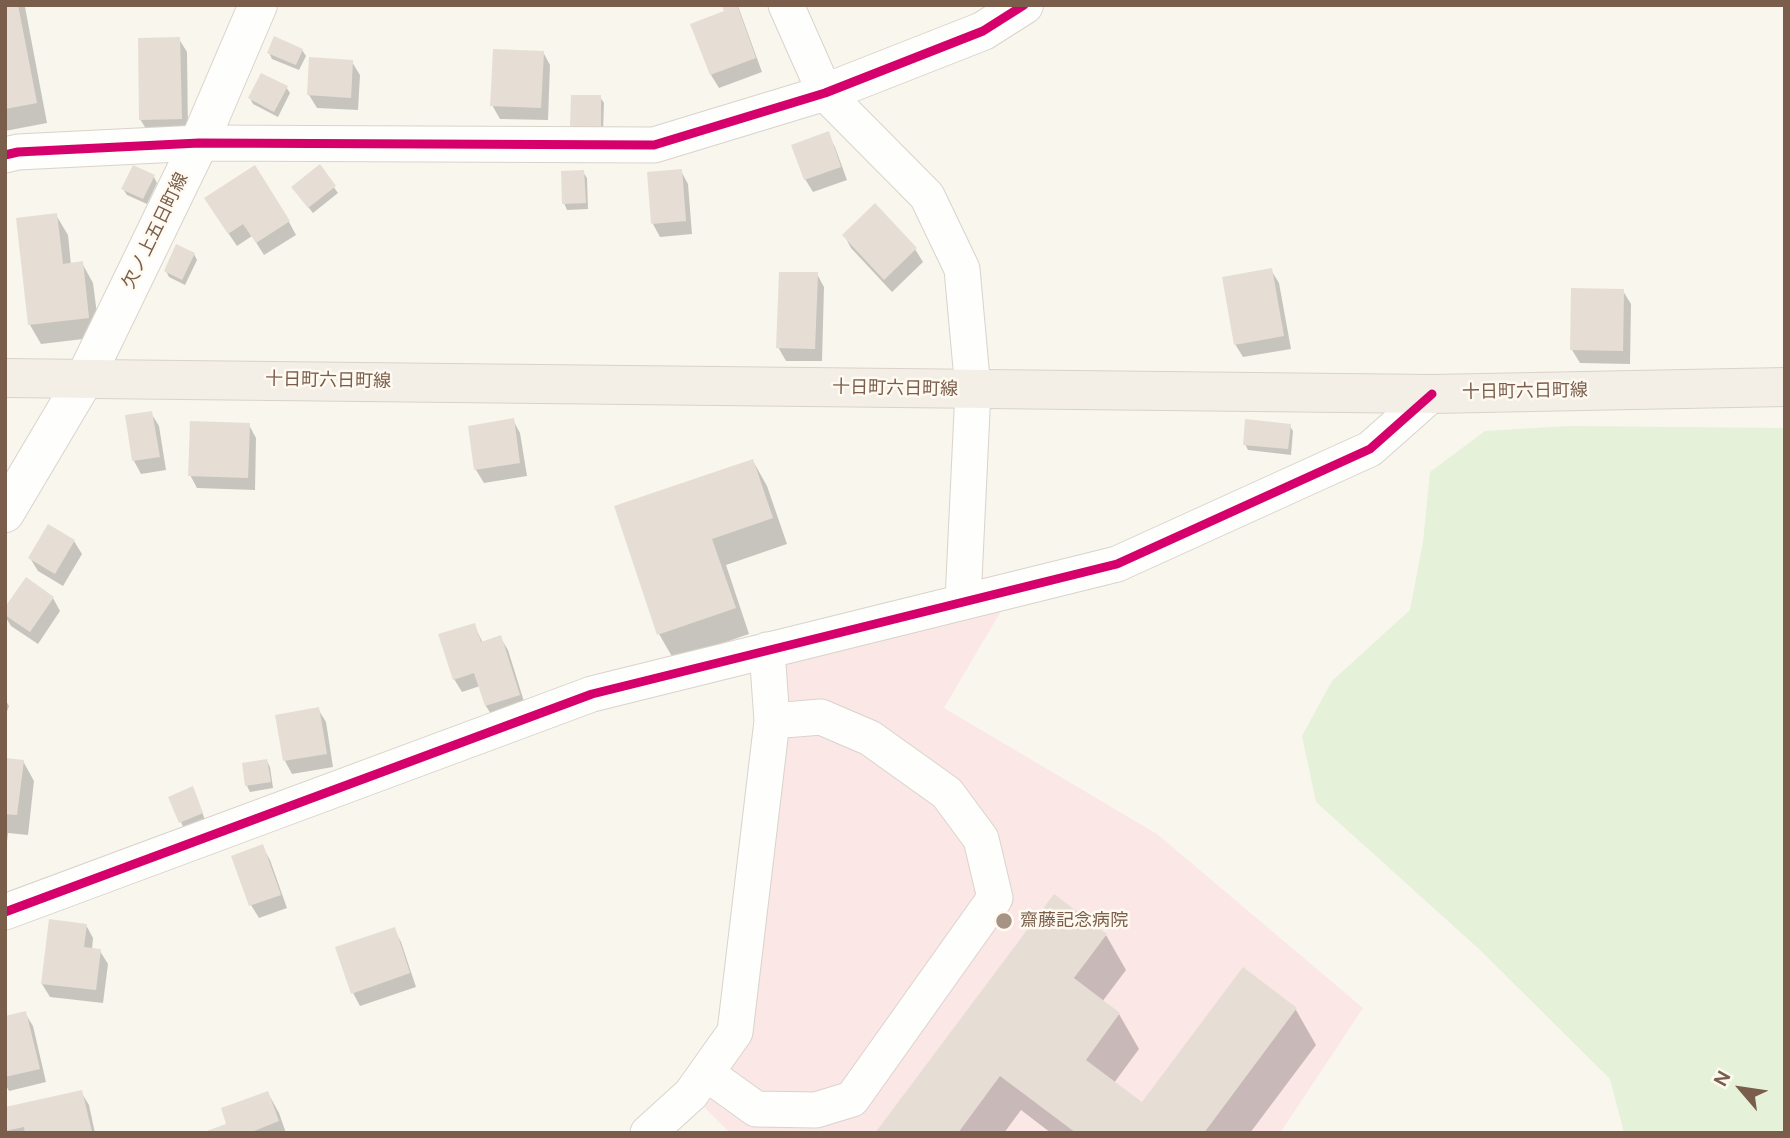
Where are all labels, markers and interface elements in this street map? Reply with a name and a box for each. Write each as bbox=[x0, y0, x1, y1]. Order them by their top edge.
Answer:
street label: 欠ノ上五日町線 bbox=[119, 170, 193, 292]
street label: 十日町六日町線 bbox=[265, 369, 391, 393]
street label: 十日町六日町線 bbox=[832, 377, 958, 401]
street label: 十日町六日町線 bbox=[1462, 380, 1588, 404]
place label: 齋藤記念病院 bbox=[1020, 910, 1128, 932]
marker: 齋藤記念病院 bbox=[994, 911, 1014, 931]
north arrow bbox=[1706, 1054, 1776, 1124]
text: N bbox=[1708, 1066, 1736, 1091]

